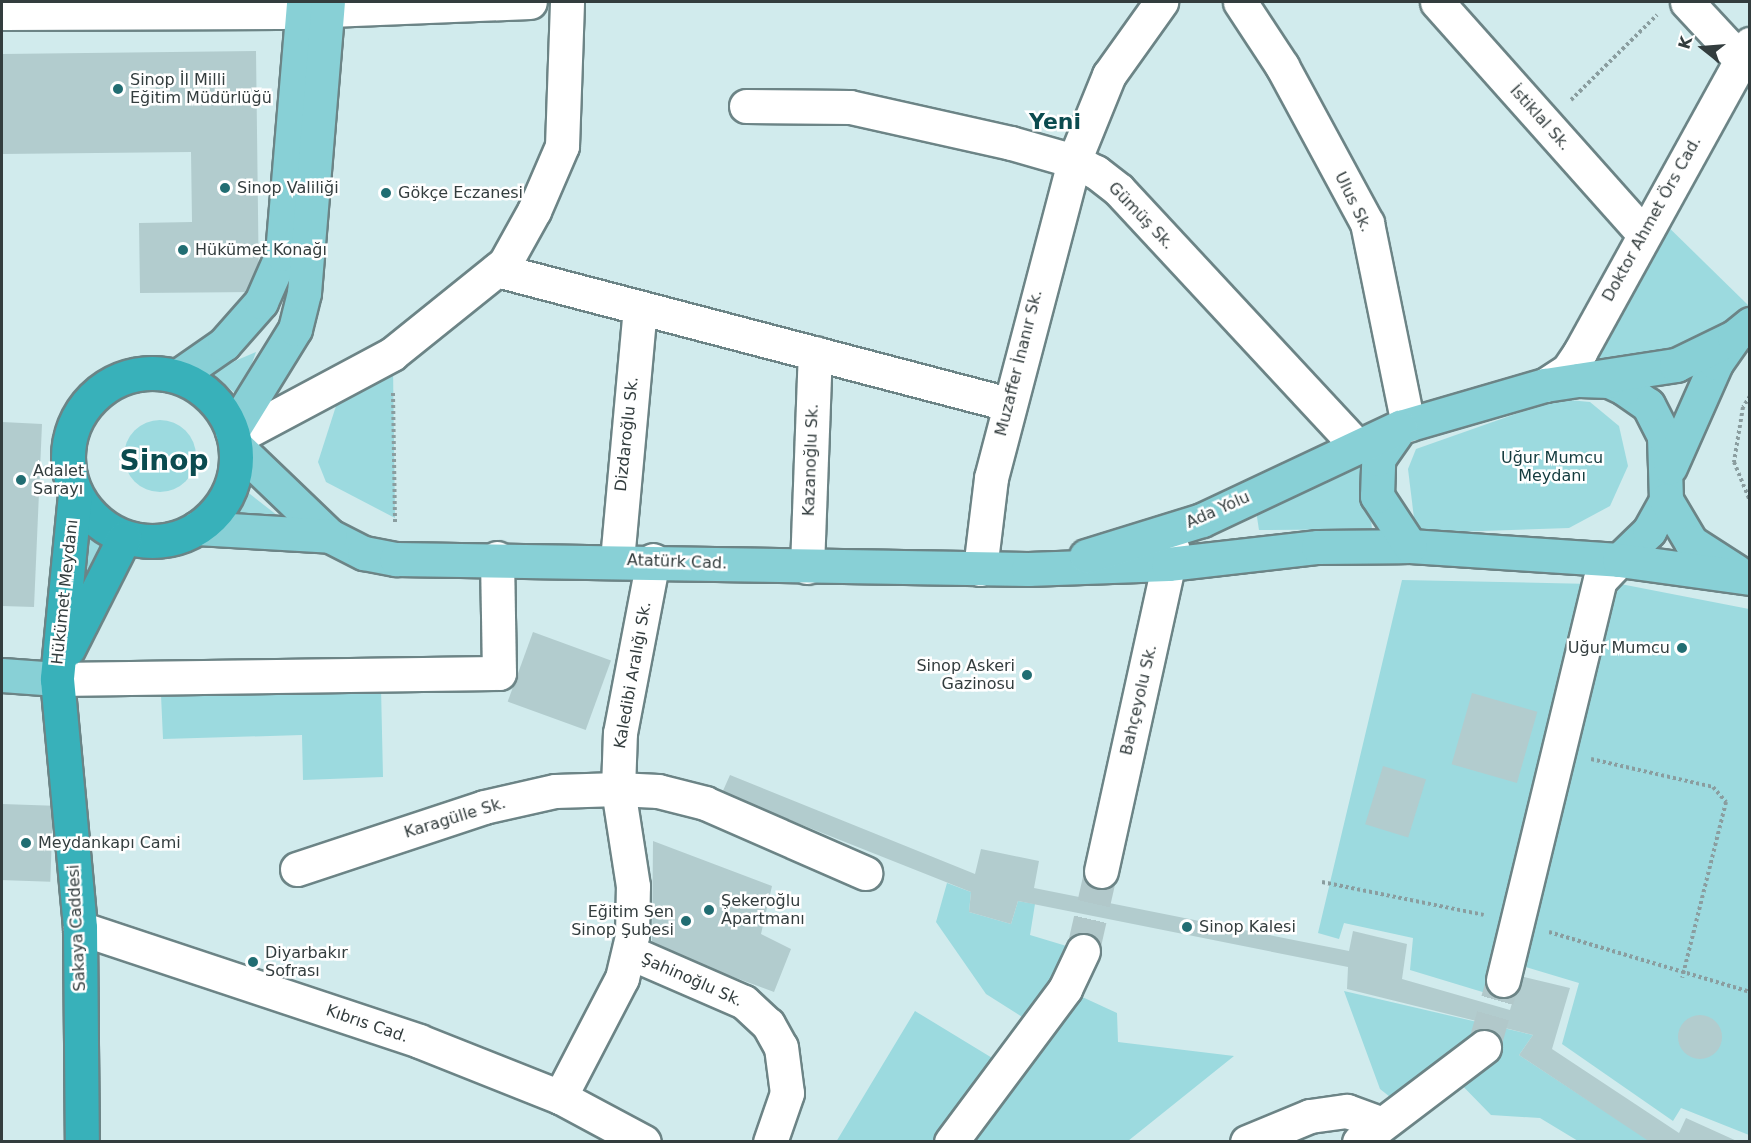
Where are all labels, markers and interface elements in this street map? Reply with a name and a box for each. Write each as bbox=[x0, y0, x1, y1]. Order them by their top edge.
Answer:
north arrow bbox=[1673, 18, 1733, 78]
text: K bbox=[1674, 34, 1696, 51]
place label: Sinop İl Milli Eğitim Müdürlüğü bbox=[130, 70, 272, 108]
street label: İstiklal Sk. bbox=[1506, 81, 1574, 155]
marker: Sinop İl Milli Eğitim Müdürlüğü bbox=[111, 82, 125, 96]
district label: Yeni bbox=[1029, 109, 1081, 135]
street label: Doktor Ahmet Örs Cad. bbox=[1599, 133, 1705, 305]
street label: Ulus Sk. bbox=[1330, 169, 1376, 235]
place label: Sinop Valiliği bbox=[237, 178, 339, 198]
street label: Gümüş Sk. bbox=[1104, 178, 1178, 254]
marker: Sinop Valiliği bbox=[218, 181, 232, 195]
place label: Gökçe Eczanesi bbox=[398, 183, 523, 203]
marker: Gökçe Eczanesi bbox=[379, 186, 393, 200]
place label: Hükümet Konağı bbox=[195, 240, 327, 260]
marker: Hükümet Konağı bbox=[176, 243, 190, 257]
street label: Muzaffer İnanır Sk. bbox=[992, 288, 1046, 438]
street label: Dizdaroğlu Sk. bbox=[611, 376, 643, 492]
street label: Kazanoğlu Sk. bbox=[799, 403, 823, 517]
district label: Sinop bbox=[120, 444, 208, 478]
park label: Uğur Mumcu Meydanı bbox=[1501, 448, 1603, 486]
place label: Adalet Sarayı bbox=[33, 461, 84, 499]
marker: Adalet Sarayı bbox=[14, 473, 28, 487]
street label: Ada Yolu bbox=[1183, 487, 1253, 533]
street label: Hükümet Meydanı bbox=[48, 519, 82, 665]
street label: Atatürk Cad. bbox=[627, 551, 727, 573]
street label: Kaledibi Aralığı Sk. bbox=[611, 600, 655, 750]
place label: Uğur Mumcu bbox=[1568, 638, 1670, 658]
marker: Uğur Mumcu bbox=[1675, 641, 1689, 655]
street label: Bahçeyolu Sk. bbox=[1117, 643, 1161, 757]
place label: Sinop Askeri Gazinosu bbox=[916, 656, 1015, 694]
marker: Sinop Askeri Gazinosu bbox=[1020, 668, 1034, 682]
street label: Karagülle Sk. bbox=[402, 793, 508, 843]
place label: Meydankapı Cami bbox=[38, 833, 181, 853]
marker: Meydankapı Cami bbox=[19, 836, 33, 850]
street label: Sakaya Caddesi bbox=[64, 864, 90, 992]
place label: Şekeroğlu Apartmanı bbox=[721, 891, 805, 929]
place label: Eğitim Sen Sinop Şubesi bbox=[571, 902, 674, 940]
marker: Şekeroğlu Apartmanı bbox=[702, 903, 716, 917]
marker: Eğitim Sen Sinop Şubesi bbox=[679, 914, 693, 928]
place label: Sinop Kalesi bbox=[1199, 917, 1296, 937]
marker: Sinop Kalesi bbox=[1180, 920, 1194, 934]
place label: Diyarbakır Sofrası bbox=[265, 943, 348, 981]
street label: Şahinoğlu Sk. bbox=[638, 949, 746, 1011]
marker: Diyarbakır Sofrası bbox=[246, 955, 260, 969]
street label: Kıbrıs Cad. bbox=[323, 1001, 411, 1047]

